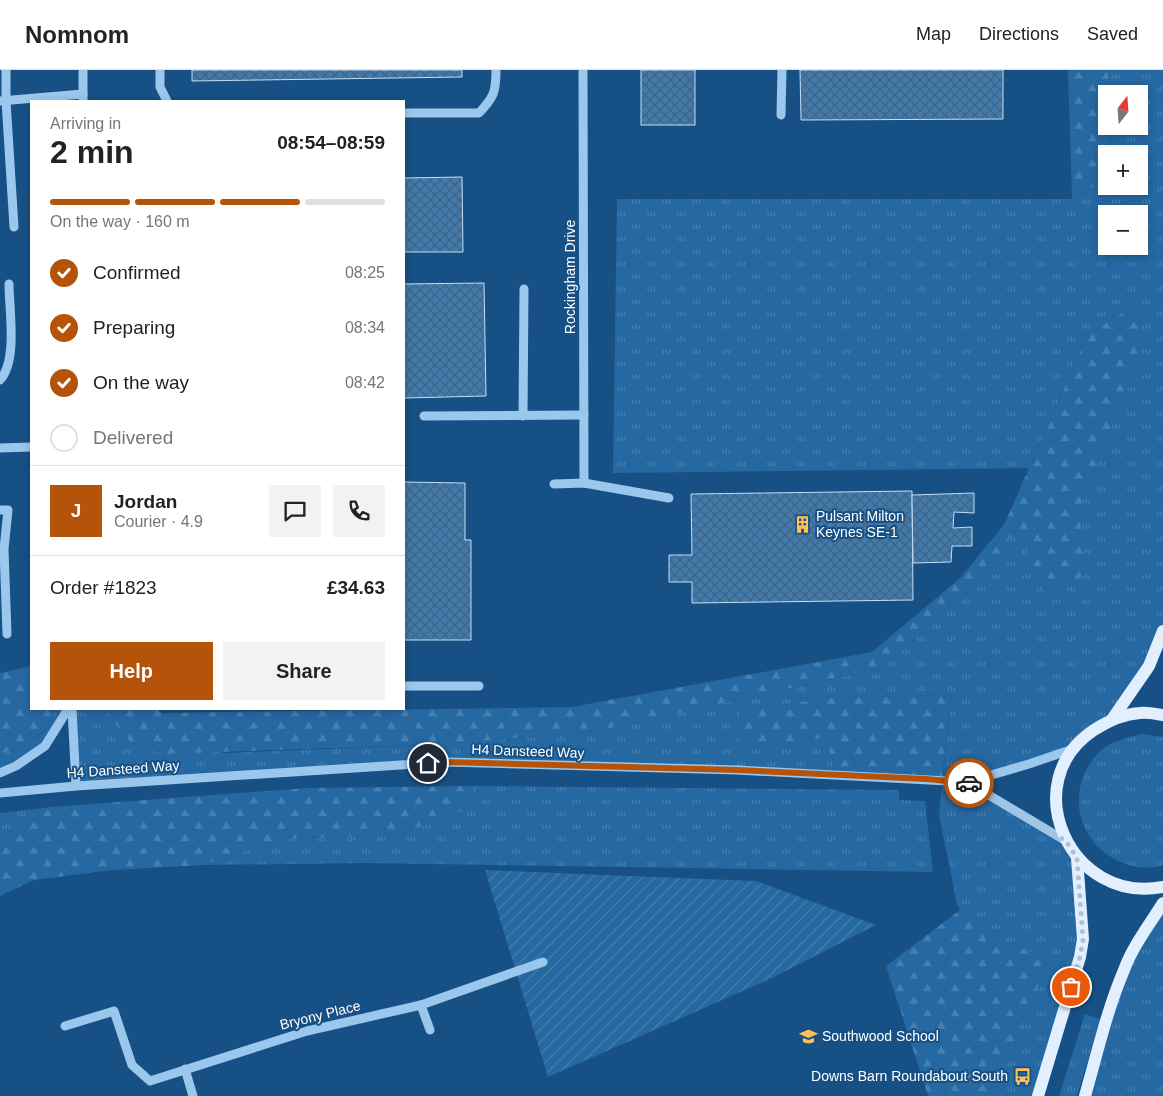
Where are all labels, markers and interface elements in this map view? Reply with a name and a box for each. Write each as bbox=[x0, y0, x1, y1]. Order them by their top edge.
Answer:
text: Nomnom bbox=[25, 21, 129, 48]
text: Map bbox=[916, 24, 951, 44]
text: Directions bbox=[979, 24, 1059, 44]
text: Saved bbox=[1087, 24, 1138, 44]
north arrow bbox=[1098, 85, 1148, 135]
map controls bbox=[1098, 85, 1148, 255]
text: Arriving in bbox=[50, 115, 121, 132]
text: 08:54–08:59 bbox=[277, 132, 385, 153]
text: 2 min bbox=[50, 134, 134, 170]
button: + bbox=[1098, 145, 1148, 195]
button: − bbox=[1098, 205, 1148, 255]
text: On the way · 160 m bbox=[50, 213, 190, 230]
street label: Rockingham Drive bbox=[562, 220, 578, 334]
icon: check bbox=[50, 259, 78, 287]
text: Confirmed bbox=[93, 262, 181, 283]
text: 08:25 bbox=[345, 264, 385, 281]
icon: check bbox=[50, 314, 78, 342]
text: Preparing bbox=[93, 317, 175, 338]
text: 08:34 bbox=[345, 319, 385, 336]
icon: check bbox=[50, 369, 78, 397]
text: On the way bbox=[93, 372, 189, 393]
text: 08:42 bbox=[345, 374, 385, 391]
text: Delivered bbox=[93, 427, 173, 448]
button: chat bbox=[269, 485, 321, 537]
button: phone bbox=[333, 485, 385, 537]
text: Jordan bbox=[114, 491, 177, 512]
text: J bbox=[71, 500, 81, 521]
place label: Pulsant Milton Keynes SE-1 bbox=[816, 508, 904, 540]
text: Courier · 4.9 bbox=[114, 513, 203, 530]
building icon: Pulsant Milton Keynes SE-1 bbox=[792, 514, 812, 534]
text: Order #1823 bbox=[50, 577, 157, 598]
text: £34.63 bbox=[327, 577, 385, 598]
button: Help bbox=[50, 642, 213, 700]
button: Share bbox=[223, 642, 385, 700]
street label: H4 Dansteed Way bbox=[471, 741, 585, 761]
pin bbox=[407, 742, 449, 784]
icon: home bbox=[414, 749, 442, 777]
street label: H4 Dansteed Way bbox=[66, 757, 180, 781]
courier bbox=[944, 758, 994, 808]
icon: car bbox=[955, 769, 983, 797]
pin bbox=[1050, 966, 1092, 1008]
icon: bag bbox=[1057, 973, 1085, 1001]
street label: Bryony Place bbox=[278, 997, 362, 1033]
school or university icon: Southwood School bbox=[798, 1026, 818, 1046]
place label: Southwood School bbox=[822, 1028, 939, 1044]
bus stop icon: Downs Barn Roundabout South bbox=[1012, 1066, 1032, 1086]
place label: Downs Barn Roundabout South bbox=[811, 1068, 1008, 1084]

